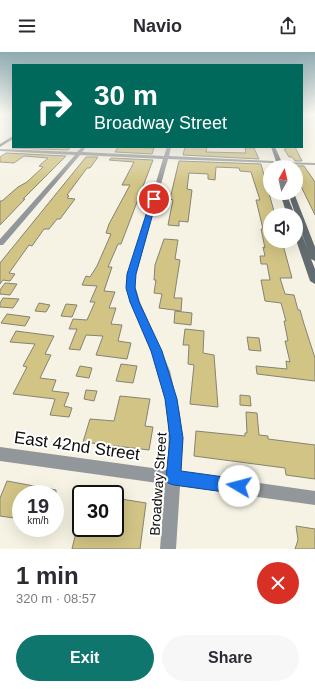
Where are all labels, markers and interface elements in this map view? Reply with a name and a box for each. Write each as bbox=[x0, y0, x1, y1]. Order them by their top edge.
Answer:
icon: menu bbox=[16, 15, 38, 37]
icon: share bbox=[277, 15, 299, 37]
text: Navio bbox=[133, 16, 182, 36]
icon: right bbox=[28, 80, 80, 132]
text: 30 m bbox=[94, 80, 158, 111]
text: Broadway Street bbox=[94, 113, 227, 133]
north arrow bbox=[263, 160, 303, 200]
map controls bbox=[263, 160, 303, 248]
pin bbox=[137, 182, 171, 216]
icon: arrive bbox=[143, 188, 165, 210]
button: sound bbox=[263, 208, 303, 248]
street label: East 42nd Street bbox=[13, 428, 141, 464]
street label: Broadway Street bbox=[146, 432, 170, 536]
position arrow bbox=[218, 465, 260, 507]
speed limit sign: 30 bbox=[72, 485, 124, 537]
text: 19 bbox=[27, 495, 49, 517]
text: km/h bbox=[27, 515, 49, 526]
text: 1 min bbox=[16, 562, 79, 589]
button: close bbox=[257, 562, 299, 604]
text: 320 m · 08:57 bbox=[16, 591, 96, 606]
button: Exit bbox=[16, 635, 154, 681]
button: Share bbox=[162, 635, 299, 681]

